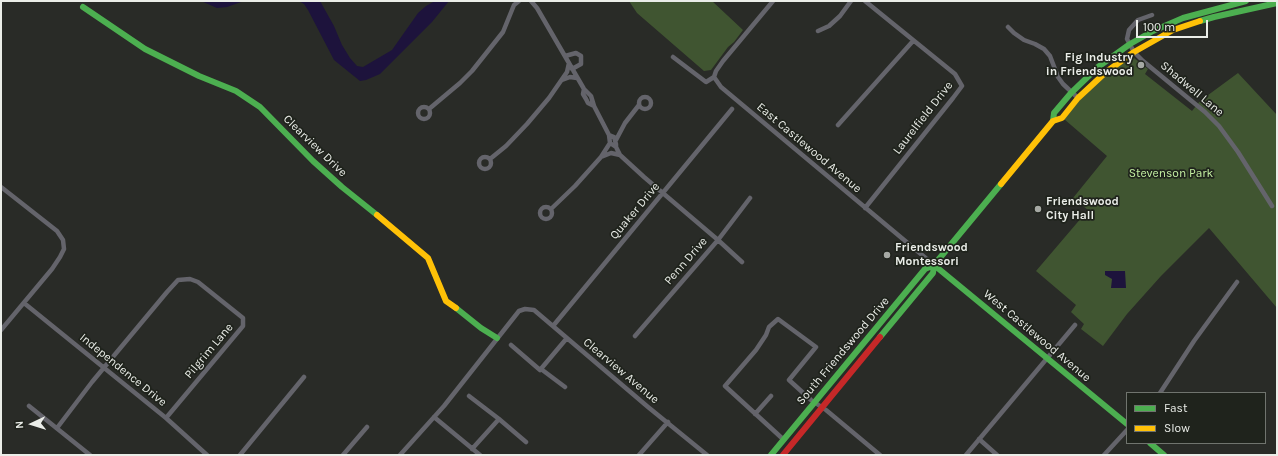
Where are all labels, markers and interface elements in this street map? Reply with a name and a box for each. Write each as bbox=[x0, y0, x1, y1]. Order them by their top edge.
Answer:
scale bar bbox=[1138, 12, 1210, 38]
text: 100 m bbox=[1143, 20, 1175, 34]
place label: Fig Industry in Friendswood bbox=[1046, 51, 1133, 79]
street label: Shadwell Lane bbox=[1157, 58, 1227, 120]
marker: Fig Industry in Friendswood bbox=[1136, 60, 1146, 70]
street label: Laurelfield Drive bbox=[890, 79, 956, 157]
street label: East Castlewood Avenue bbox=[754, 100, 864, 196]
street label: Clearview Drive bbox=[280, 112, 350, 180]
park label: Stevenson Park bbox=[1129, 167, 1213, 181]
street label: Quaker Drive bbox=[607, 180, 663, 242]
place label: Friendswood City Hall bbox=[1046, 195, 1119, 223]
marker: Friendswood City Hall bbox=[1033, 204, 1043, 214]
street label: Penn Drive bbox=[661, 234, 711, 288]
place label: Friendswood Montessori bbox=[895, 241, 968, 269]
marker: Friendswood Montessori bbox=[882, 250, 892, 260]
street label: West Castlewood Avenue bbox=[980, 287, 1094, 385]
street label: South Friendswood Drive bbox=[794, 294, 892, 408]
street label: Pilgrim Lane bbox=[182, 320, 236, 382]
street label: Independence Drive bbox=[76, 330, 170, 410]
street label: Clearview Avenue bbox=[580, 335, 662, 407]
legend bbox=[1126, 392, 1266, 444]
text: Fast bbox=[1164, 401, 1187, 415]
north arrow bbox=[12, 404, 52, 444]
text: N bbox=[13, 420, 26, 429]
text: Slow bbox=[1164, 421, 1190, 435]

